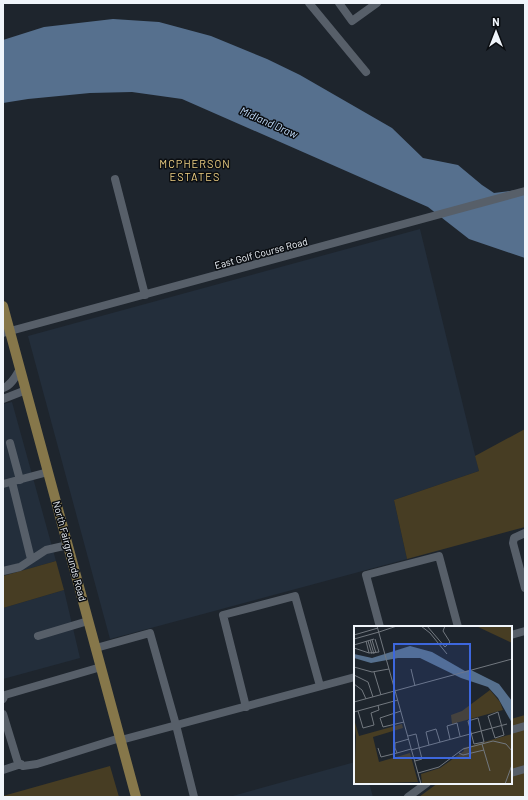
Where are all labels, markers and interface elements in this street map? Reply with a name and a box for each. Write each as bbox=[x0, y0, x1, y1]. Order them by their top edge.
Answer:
north arrow bbox=[476, 12, 516, 52]
text: N bbox=[492, 15, 500, 28]
water label: Midland Draw bbox=[238, 103, 300, 141]
district label: MCPHERSON ESTATES bbox=[159, 157, 231, 183]
street label: East Golf Course Road bbox=[213, 235, 309, 271]
street label: North Fairgrounds Road bbox=[51, 500, 89, 602]
inset map bbox=[354, 626, 512, 784]

